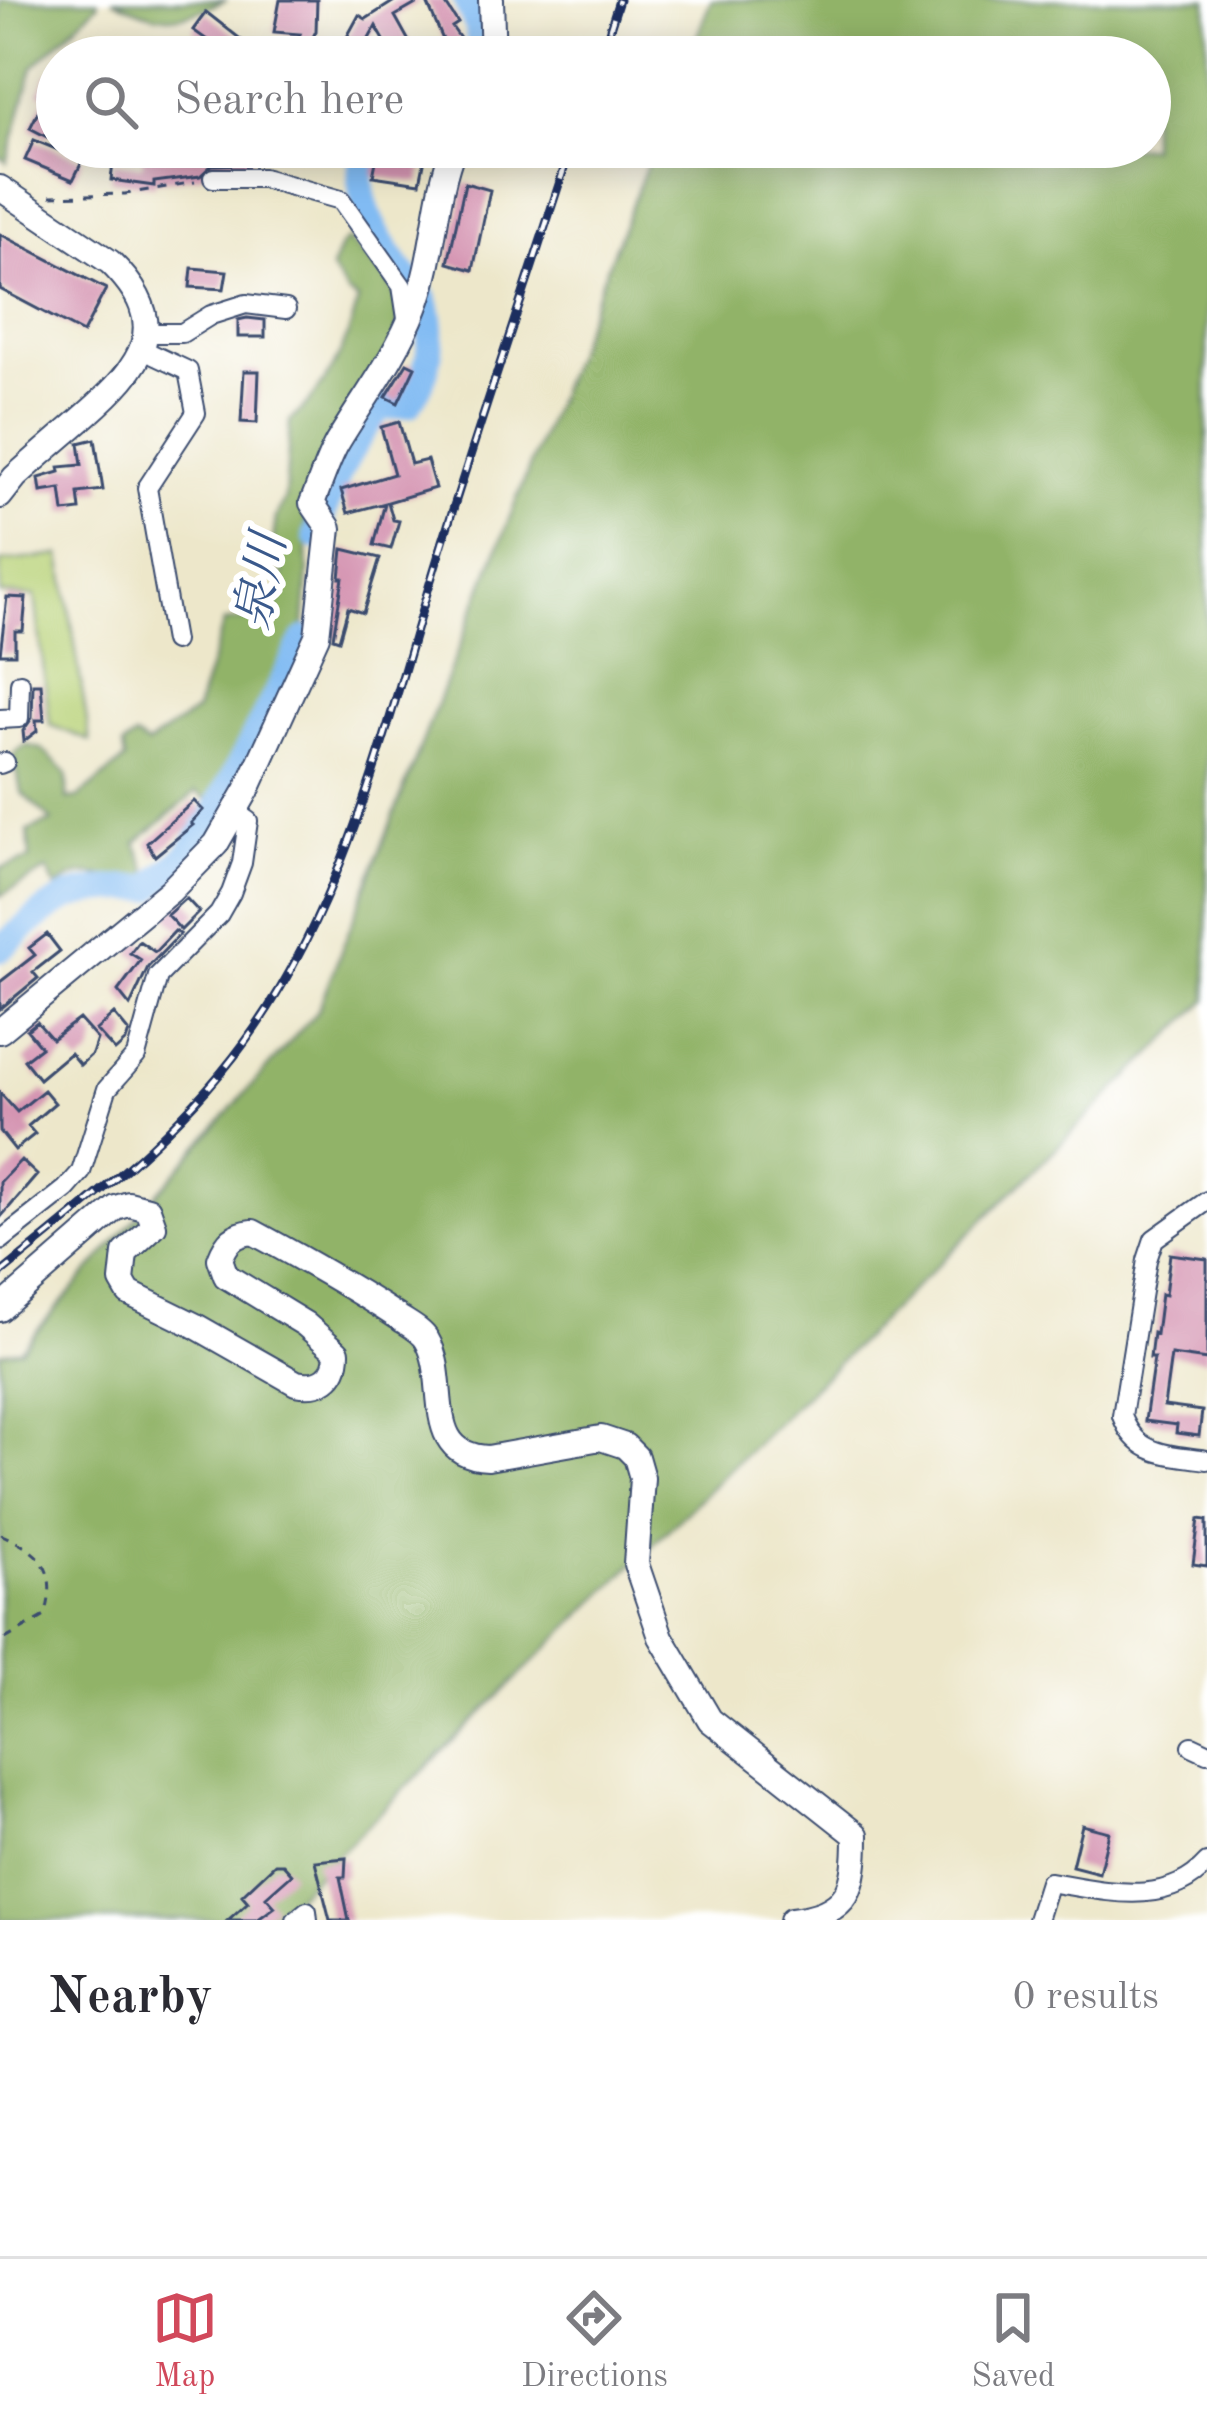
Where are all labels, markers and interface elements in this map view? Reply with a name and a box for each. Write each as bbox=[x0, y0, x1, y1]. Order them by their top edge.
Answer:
search box bbox=[36, 36, 1171, 168]
icon: search bbox=[78, 69, 144, 135]
text: Search here bbox=[174, 79, 404, 124]
water label: 泉川 bbox=[226, 525, 297, 634]
text: Nearby bbox=[48, 1973, 213, 2024]
text: 0 results bbox=[1013, 1978, 1159, 2017]
tab: Map bbox=[152, 2285, 218, 2398]
tab: Directions bbox=[521, 2285, 668, 2398]
tab: Saved bbox=[971, 2285, 1055, 2398]

